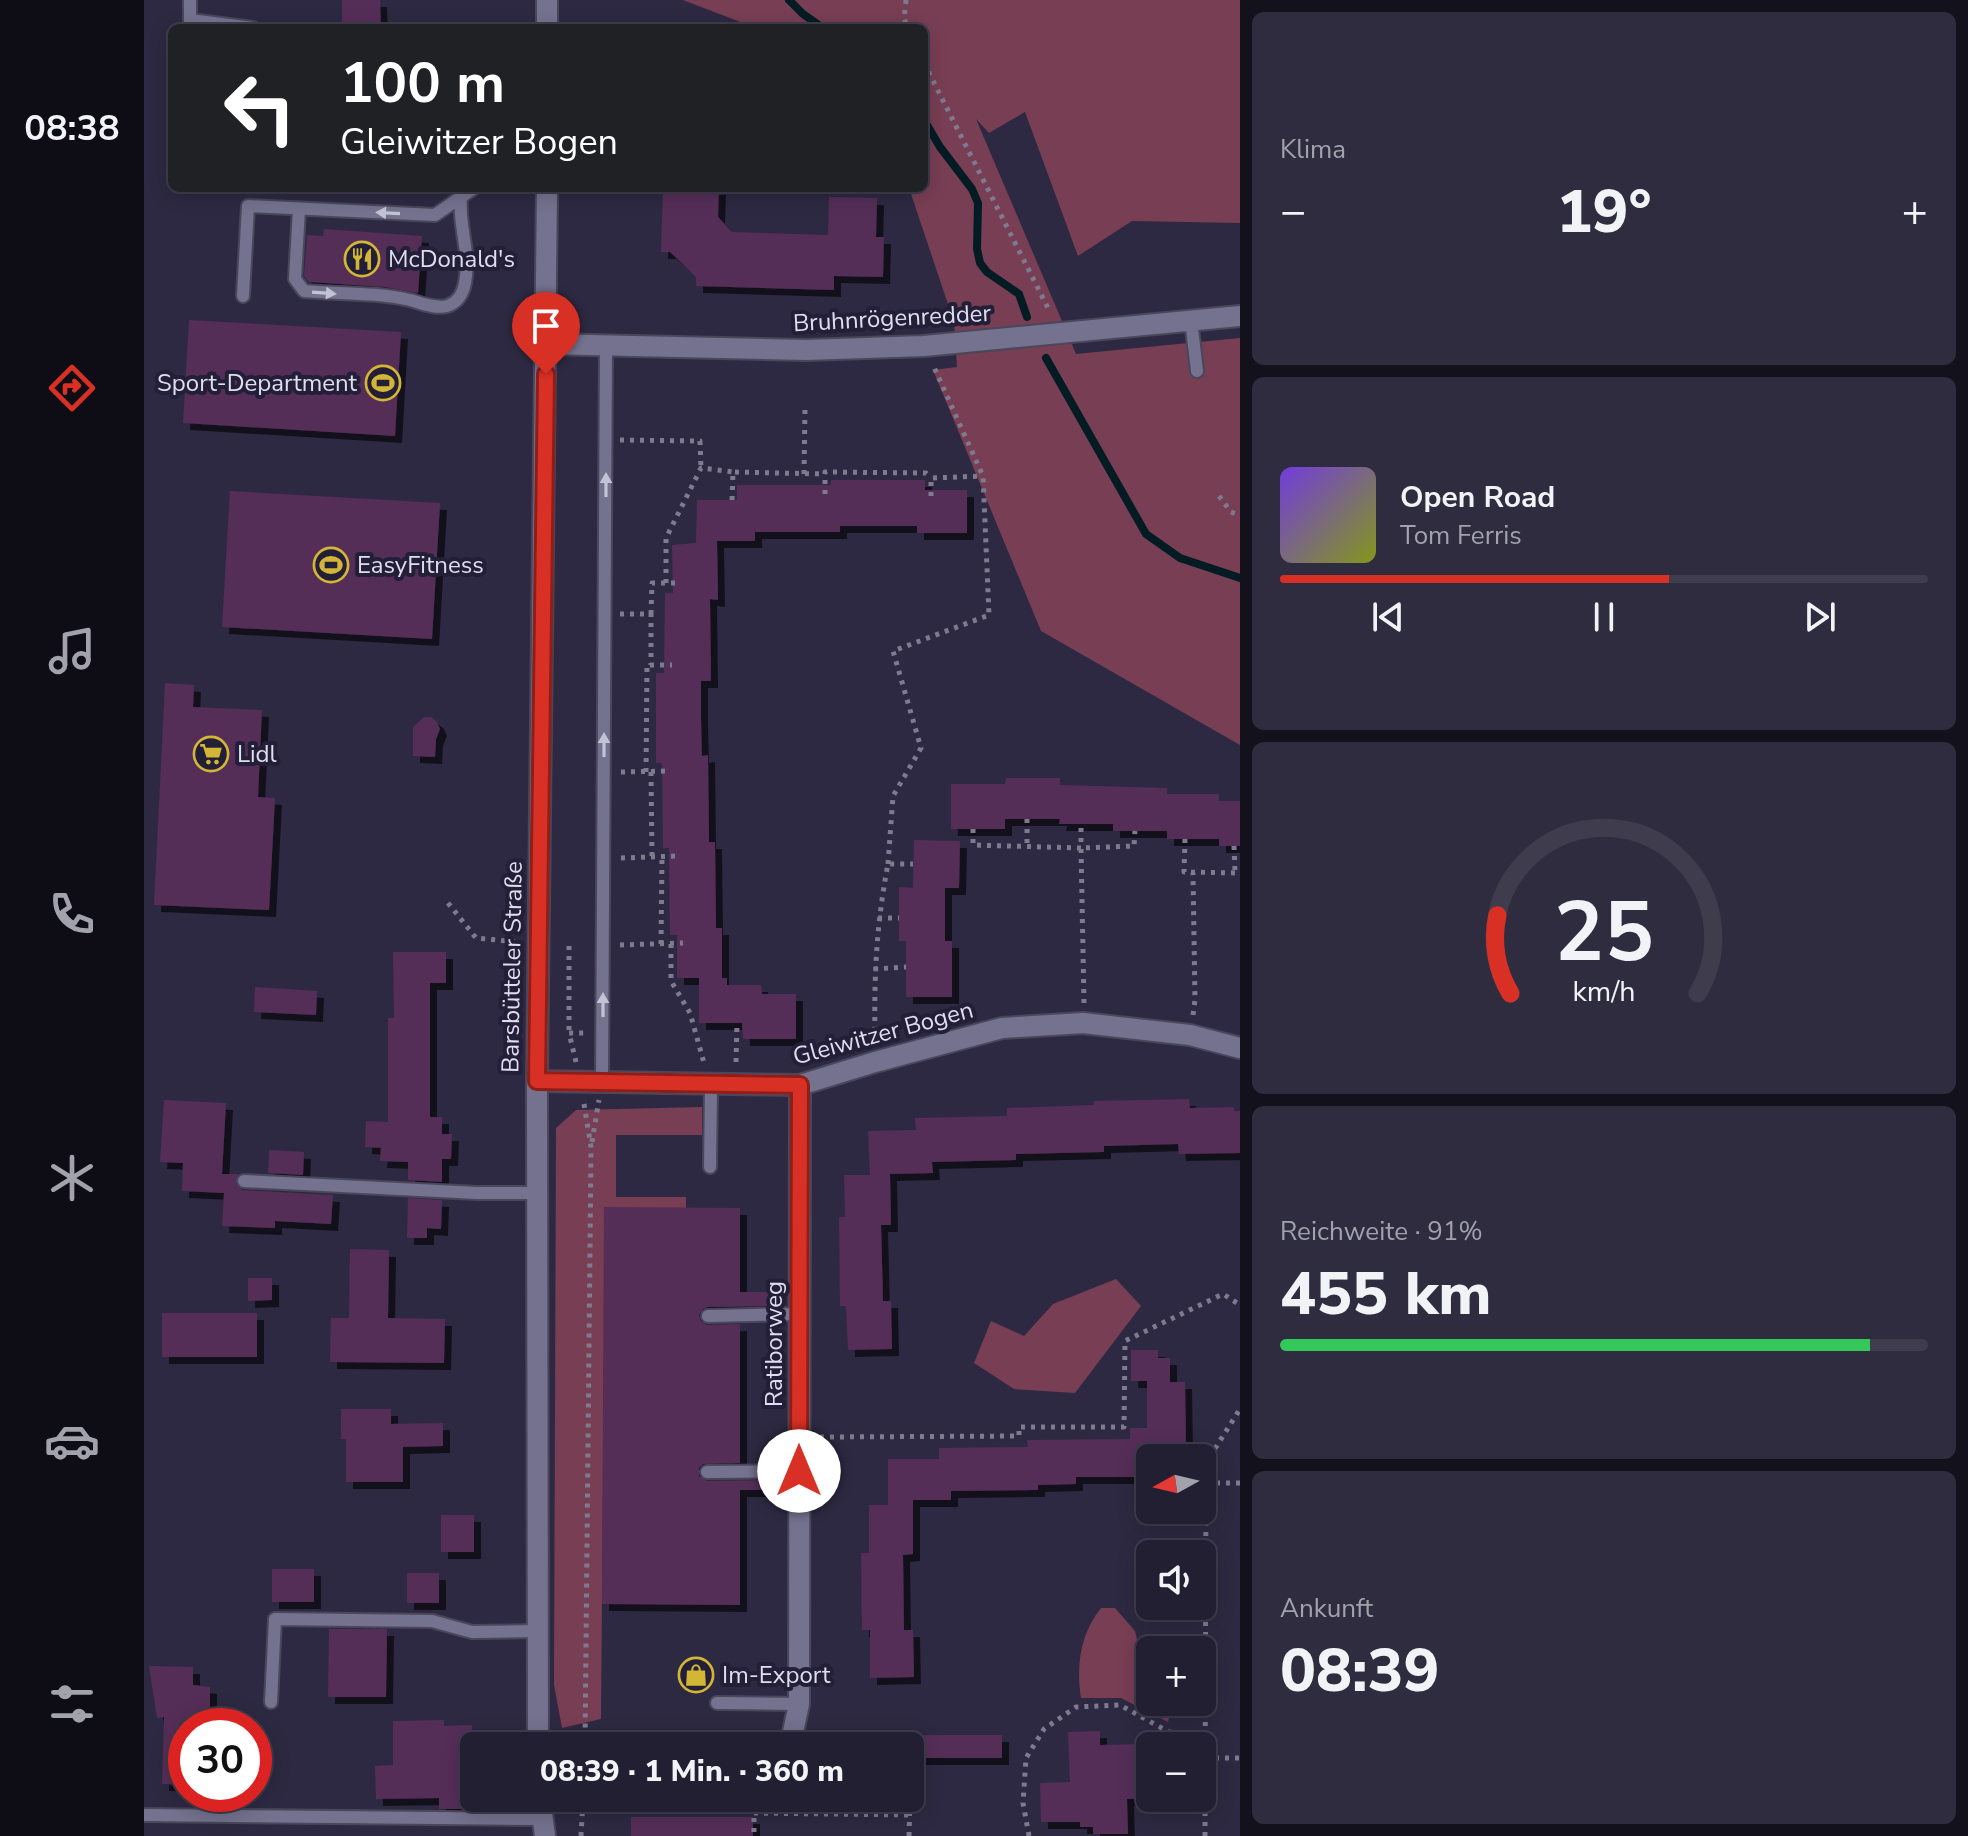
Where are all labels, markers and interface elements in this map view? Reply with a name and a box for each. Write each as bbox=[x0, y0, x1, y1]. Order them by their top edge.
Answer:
text: 100 m bbox=[340, 45, 505, 122]
icon: left bbox=[208, 56, 312, 160]
text: 08:38 bbox=[24, 104, 120, 153]
text: Gleiwitzer Bogen bbox=[340, 118, 618, 167]
text: Klima bbox=[1280, 132, 1346, 167]
text: 19° bbox=[1556, 171, 1652, 253]
text: − bbox=[1280, 182, 1306, 242]
text: + bbox=[1902, 182, 1928, 242]
one-way arrow bbox=[375, 206, 400, 219]
restaurant icon: McDonald's bbox=[343, 240, 381, 278]
place label: McDonald's bbox=[388, 243, 515, 275]
one-way arrow bbox=[312, 287, 337, 300]
pin bbox=[512, 292, 580, 374]
street label: Bruhnrögenredder bbox=[792, 297, 992, 339]
icon: arrive bbox=[524, 304, 568, 348]
icon: directions bbox=[44, 360, 100, 416]
sports icon: Sport-Department bbox=[364, 364, 402, 402]
place label: Sport-Department bbox=[157, 367, 358, 399]
one-way arrow bbox=[600, 472, 612, 497]
text: Open Road bbox=[1400, 477, 1555, 518]
text: Tom Ferris bbox=[1400, 518, 1522, 553]
sports icon: EasyFitness bbox=[312, 546, 350, 584]
place label: EasyFitness bbox=[357, 549, 484, 581]
icon: previous bbox=[1366, 595, 1410, 639]
icon: pause bbox=[1582, 595, 1626, 639]
icon: next bbox=[1798, 595, 1842, 639]
icon: music bbox=[44, 623, 100, 679]
one-way arrow bbox=[598, 732, 610, 757]
supermarket icon: Lidl bbox=[192, 735, 230, 773]
place label: Lidl bbox=[237, 738, 277, 770]
street label: Barsbütteler Straße bbox=[494, 861, 530, 1073]
text: 25 bbox=[1554, 876, 1654, 989]
icon: phone bbox=[44, 886, 100, 942]
text: km/h bbox=[1573, 972, 1635, 1011]
one-way arrow bbox=[597, 992, 609, 1017]
street label: Gleiwitzer Bogen bbox=[789, 994, 977, 1072]
icon: climate bbox=[44, 1150, 100, 1206]
text: Reichweite · 91% bbox=[1280, 1214, 1483, 1249]
text: 455 km bbox=[1280, 1253, 1492, 1335]
street label: Ratiborweg bbox=[758, 1281, 790, 1407]
icon: car bbox=[44, 1413, 100, 1469]
position arrow bbox=[757, 1429, 841, 1513]
north arrow bbox=[1136, 1444, 1216, 1524]
map controls bbox=[1136, 1444, 1216, 1812]
button: sound bbox=[1136, 1540, 1216, 1620]
text: Ankunft bbox=[1280, 1591, 1373, 1626]
text: 08:39 bbox=[1280, 1630, 1440, 1712]
button: + bbox=[1136, 1636, 1216, 1716]
shop icon: Im-Export bbox=[677, 1656, 715, 1694]
place label: Im-Export bbox=[722, 1659, 831, 1691]
icon: filters bbox=[44, 1676, 100, 1732]
speed limit sign: 30 bbox=[168, 1708, 272, 1812]
button: − bbox=[1136, 1732, 1216, 1812]
text: 08:39 · 1 Min. · 360 m bbox=[540, 1751, 844, 1792]

